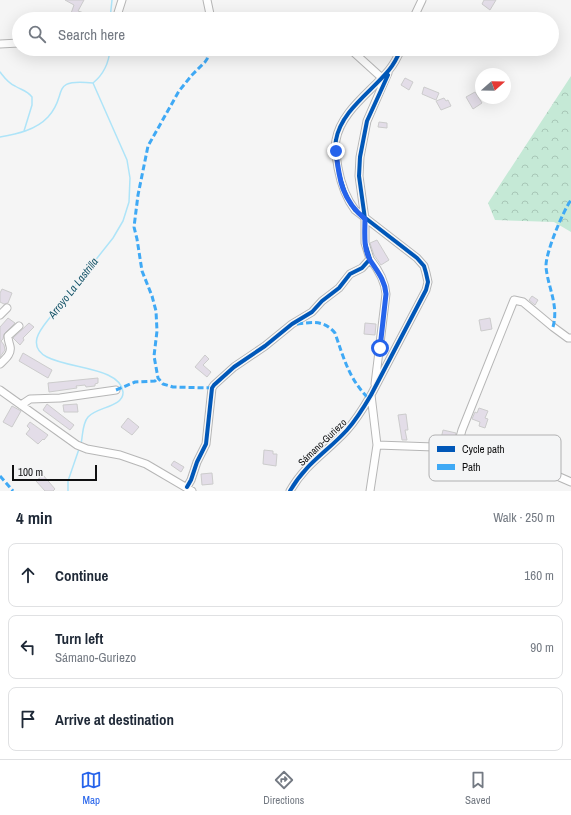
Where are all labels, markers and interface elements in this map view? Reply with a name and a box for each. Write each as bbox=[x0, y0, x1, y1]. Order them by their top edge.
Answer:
search box bbox=[12, 12, 559, 56]
icon: search bbox=[26, 23, 48, 45]
text: Search here bbox=[58, 24, 125, 45]
north arrow bbox=[475, 68, 511, 104]
route end bbox=[327, 142, 345, 160]
water label: Arroyo La Lastrilla bbox=[44, 255, 101, 322]
route start bbox=[371, 339, 389, 357]
street label: Sámano-Guriezo bbox=[295, 416, 350, 469]
legend bbox=[429, 435, 561, 481]
text: Cycle path bbox=[462, 442, 505, 456]
text: Path bbox=[462, 460, 481, 474]
scale bar bbox=[12, 463, 97, 482]
text: 100 m bbox=[18, 465, 43, 479]
text: 4 min bbox=[16, 506, 52, 529]
text: Walk · 250 m bbox=[493, 509, 555, 526]
icon: ahead bbox=[17, 564, 39, 586]
text: Continue bbox=[55, 565, 108, 586]
text: 160 m bbox=[524, 567, 554, 584]
text: Turn left bbox=[55, 628, 103, 649]
icon: left bbox=[17, 636, 39, 658]
text: 90 m bbox=[530, 639, 554, 656]
text: Sámano-Guriezo bbox=[55, 649, 136, 666]
icon: arrive bbox=[17, 708, 39, 730]
text: Arrive at destination bbox=[55, 709, 174, 730]
tab: Map bbox=[80, 769, 102, 807]
tab: Directions bbox=[263, 769, 304, 807]
tab: Saved bbox=[465, 769, 491, 807]

